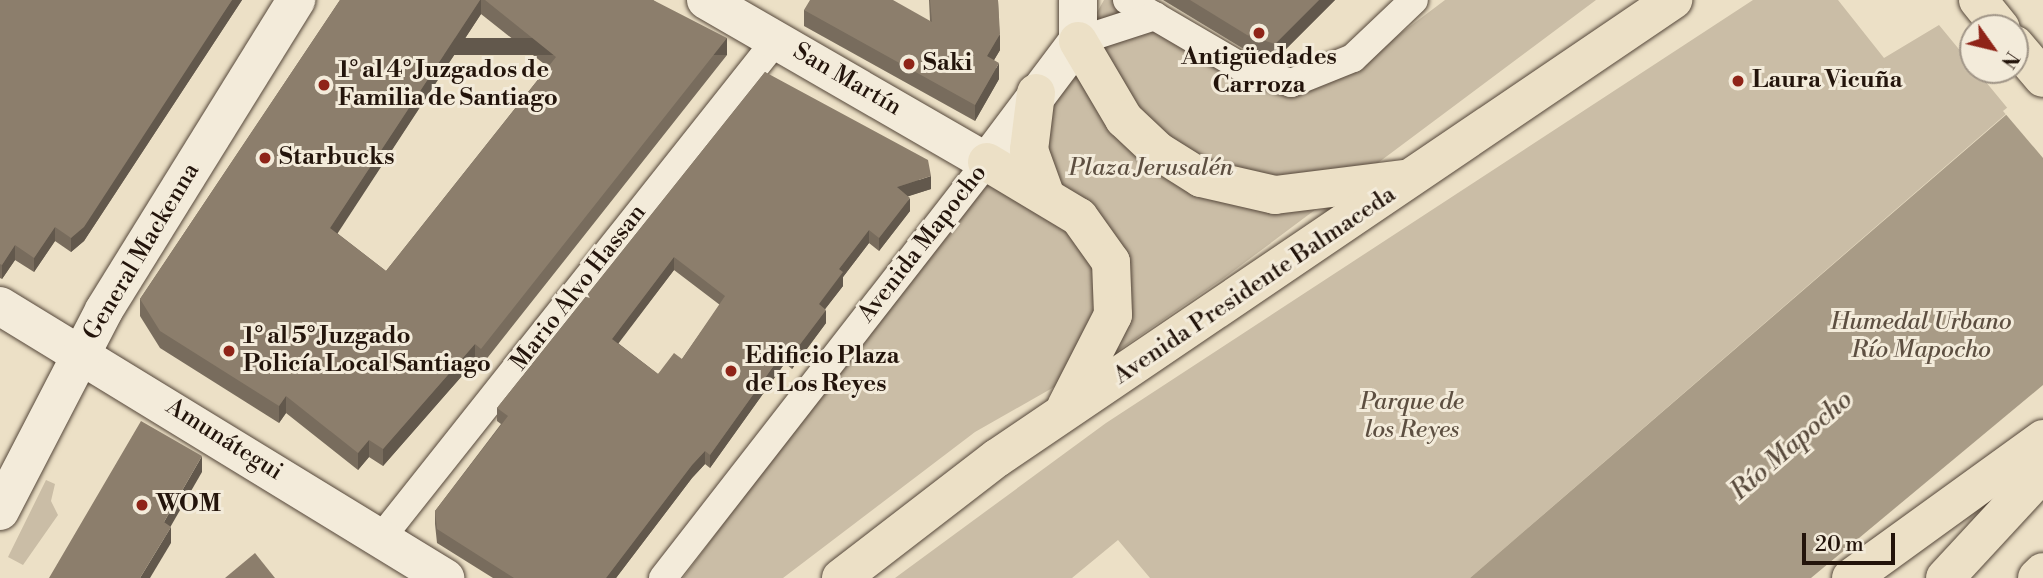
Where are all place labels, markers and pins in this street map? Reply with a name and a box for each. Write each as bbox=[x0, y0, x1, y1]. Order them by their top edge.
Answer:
marker: Antigüedades Carroza bbox=[1251, 25, 1267, 41]
place label: Antigüedades Carroza bbox=[1181, 44, 1337, 100]
place label: Saki bbox=[923, 50, 972, 78]
marker: Saki bbox=[901, 56, 917, 72]
place label: 1° al 4° Juzgados de Familia de Santiago bbox=[338, 57, 558, 113]
place label: Laura Vicuña bbox=[1752, 67, 1903, 95]
marker: Laura Vicuña bbox=[1730, 73, 1746, 89]
marker: 1° al 4° Juzgados de Familia de Santiago bbox=[316, 77, 332, 93]
place label: Starbucks bbox=[279, 144, 395, 172]
marker: Starbucks bbox=[257, 150, 273, 166]
place label: 1° al 5° Juzgado Policía Local Santiago bbox=[243, 323, 491, 379]
marker: 1° al 5° Juzgado Policía Local Santiago bbox=[221, 343, 237, 359]
place label: Edificio Plaza de Los Reyes bbox=[745, 343, 899, 399]
marker: Edificio Plaza de Los Reyes bbox=[723, 363, 739, 379]
place label: WOM bbox=[156, 491, 221, 519]
marker: WOM bbox=[134, 497, 150, 513]

